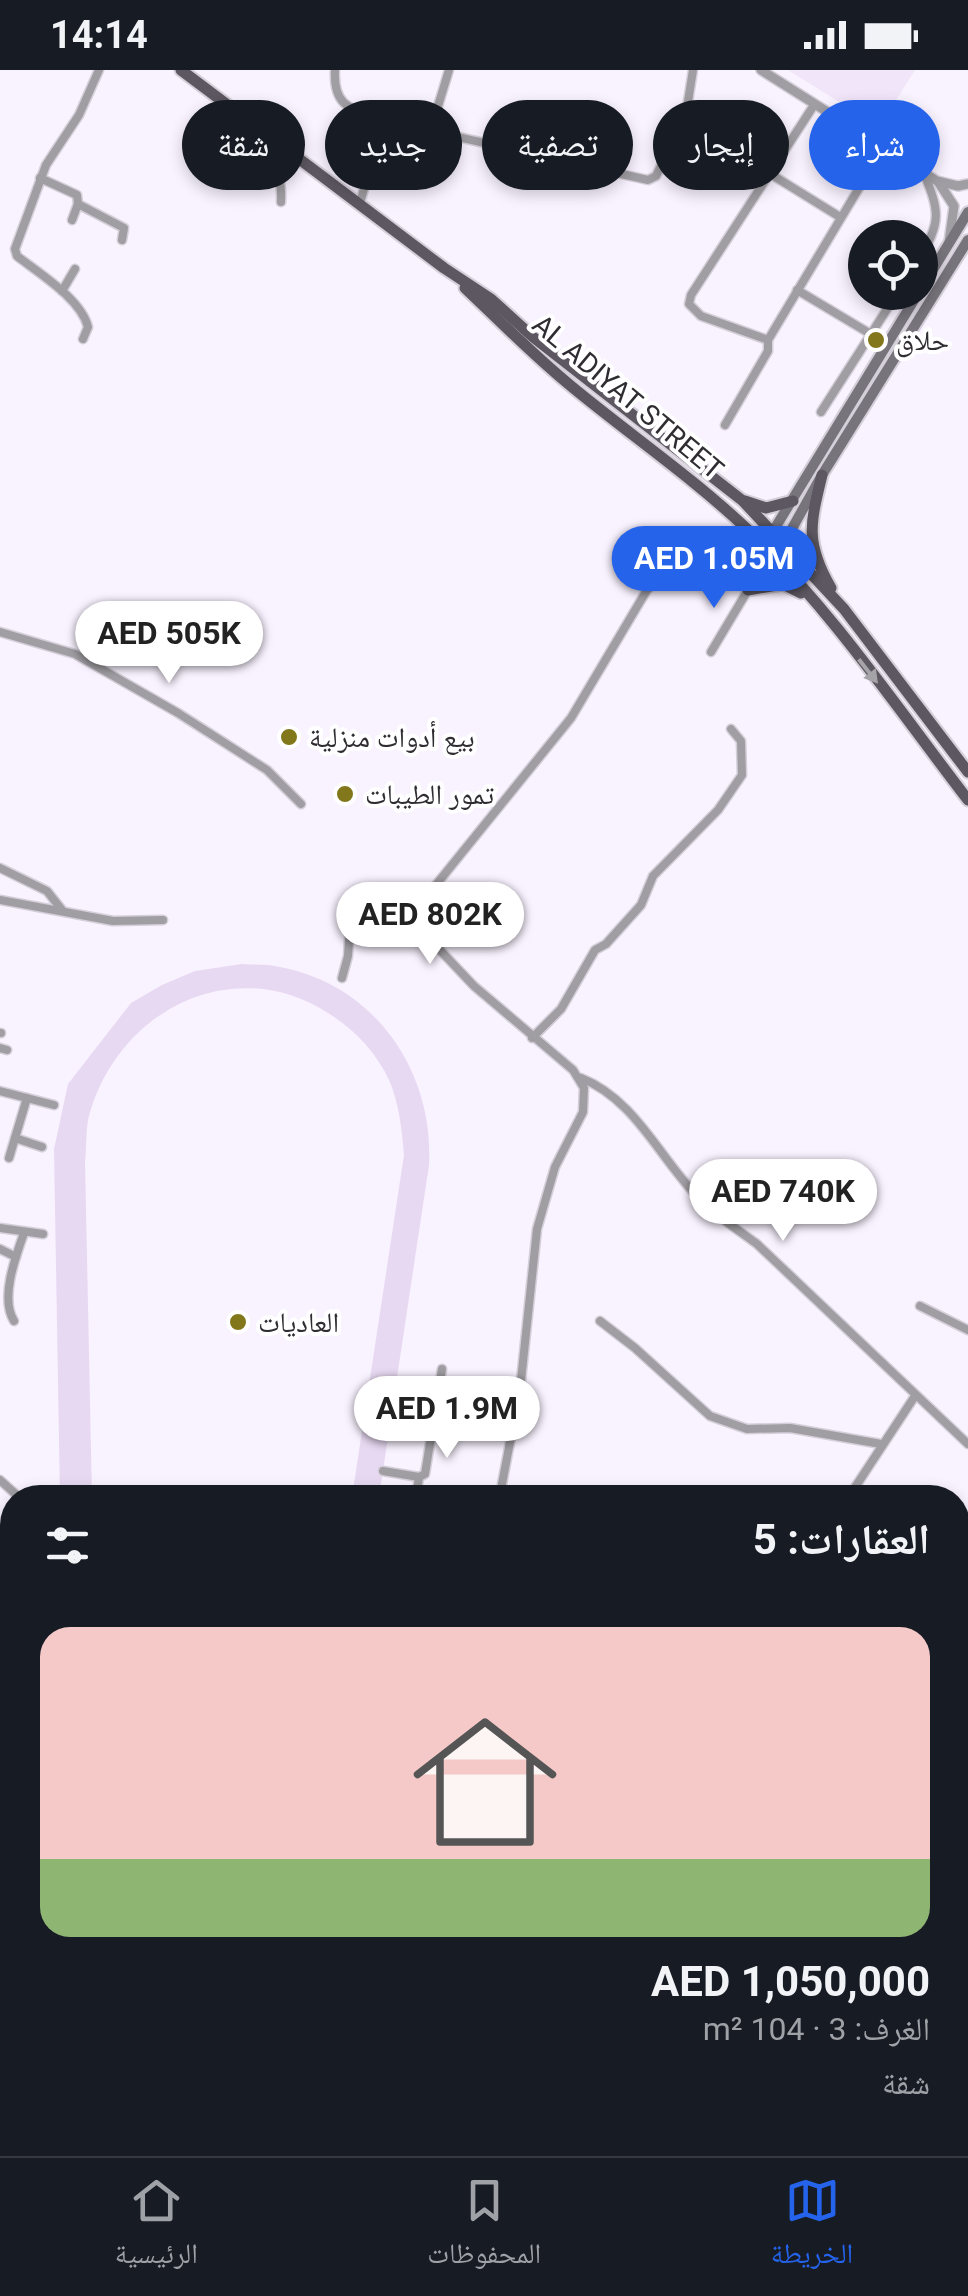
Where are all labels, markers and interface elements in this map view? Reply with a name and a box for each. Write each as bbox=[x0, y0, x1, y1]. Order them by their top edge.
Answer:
text: 14:14 bbox=[50, 13, 148, 57]
chip: شقة bbox=[182, 100, 305, 190]
chip: جديد bbox=[325, 100, 462, 190]
chip: تصفية bbox=[482, 100, 633, 190]
chip: إيجار bbox=[653, 100, 789, 190]
chip: شراء bbox=[809, 100, 940, 190]
map controls bbox=[848, 220, 938, 310]
button: locate bbox=[848, 220, 938, 310]
street label: AL ADIYAT STREET bbox=[526, 308, 730, 487]
place label: حلاق bbox=[896, 324, 949, 358]
marker: حلاق bbox=[865, 329, 887, 351]
pin: AED 1.05M bbox=[600, 526, 828, 611]
text: AED 1.05M bbox=[634, 539, 794, 577]
pin: AED 505K bbox=[66, 601, 272, 686]
text: AED 505K bbox=[97, 614, 241, 652]
one-way arrow bbox=[858, 658, 878, 684]
place label: بيع أدوات منزلية bbox=[309, 720, 475, 755]
marker: بيع أدوات منزلية bbox=[278, 726, 300, 748]
place label: تمور الطيبات bbox=[365, 778, 494, 811]
marker: تمور الطيبات bbox=[334, 783, 356, 805]
pin: AED 802K bbox=[327, 882, 533, 967]
text: AED 802K bbox=[358, 895, 502, 933]
pin: AED 740K bbox=[680, 1159, 886, 1244]
text: AED 740K bbox=[711, 1172, 855, 1210]
place label: العاديات bbox=[258, 1306, 339, 1339]
marker: العاديات bbox=[227, 1311, 249, 1333]
pin: AED 1.9M bbox=[344, 1376, 550, 1461]
text: AED 1.9M bbox=[376, 1389, 518, 1427]
text: العقارات: 5 bbox=[753, 1515, 930, 1564]
icon: filters bbox=[40, 1518, 95, 1573]
icon: home bbox=[395, 1692, 575, 1872]
text: AED 1,050,000 bbox=[651, 1957, 930, 2006]
text: الغرف: 3 · 104 m² bbox=[703, 2010, 930, 2048]
text: شقة bbox=[882, 2064, 930, 2102]
tab: الرئيسية bbox=[115, 2173, 198, 2281]
tab: المحفوظات bbox=[427, 2173, 541, 2281]
tab: الخريطة bbox=[771, 2173, 853, 2281]

